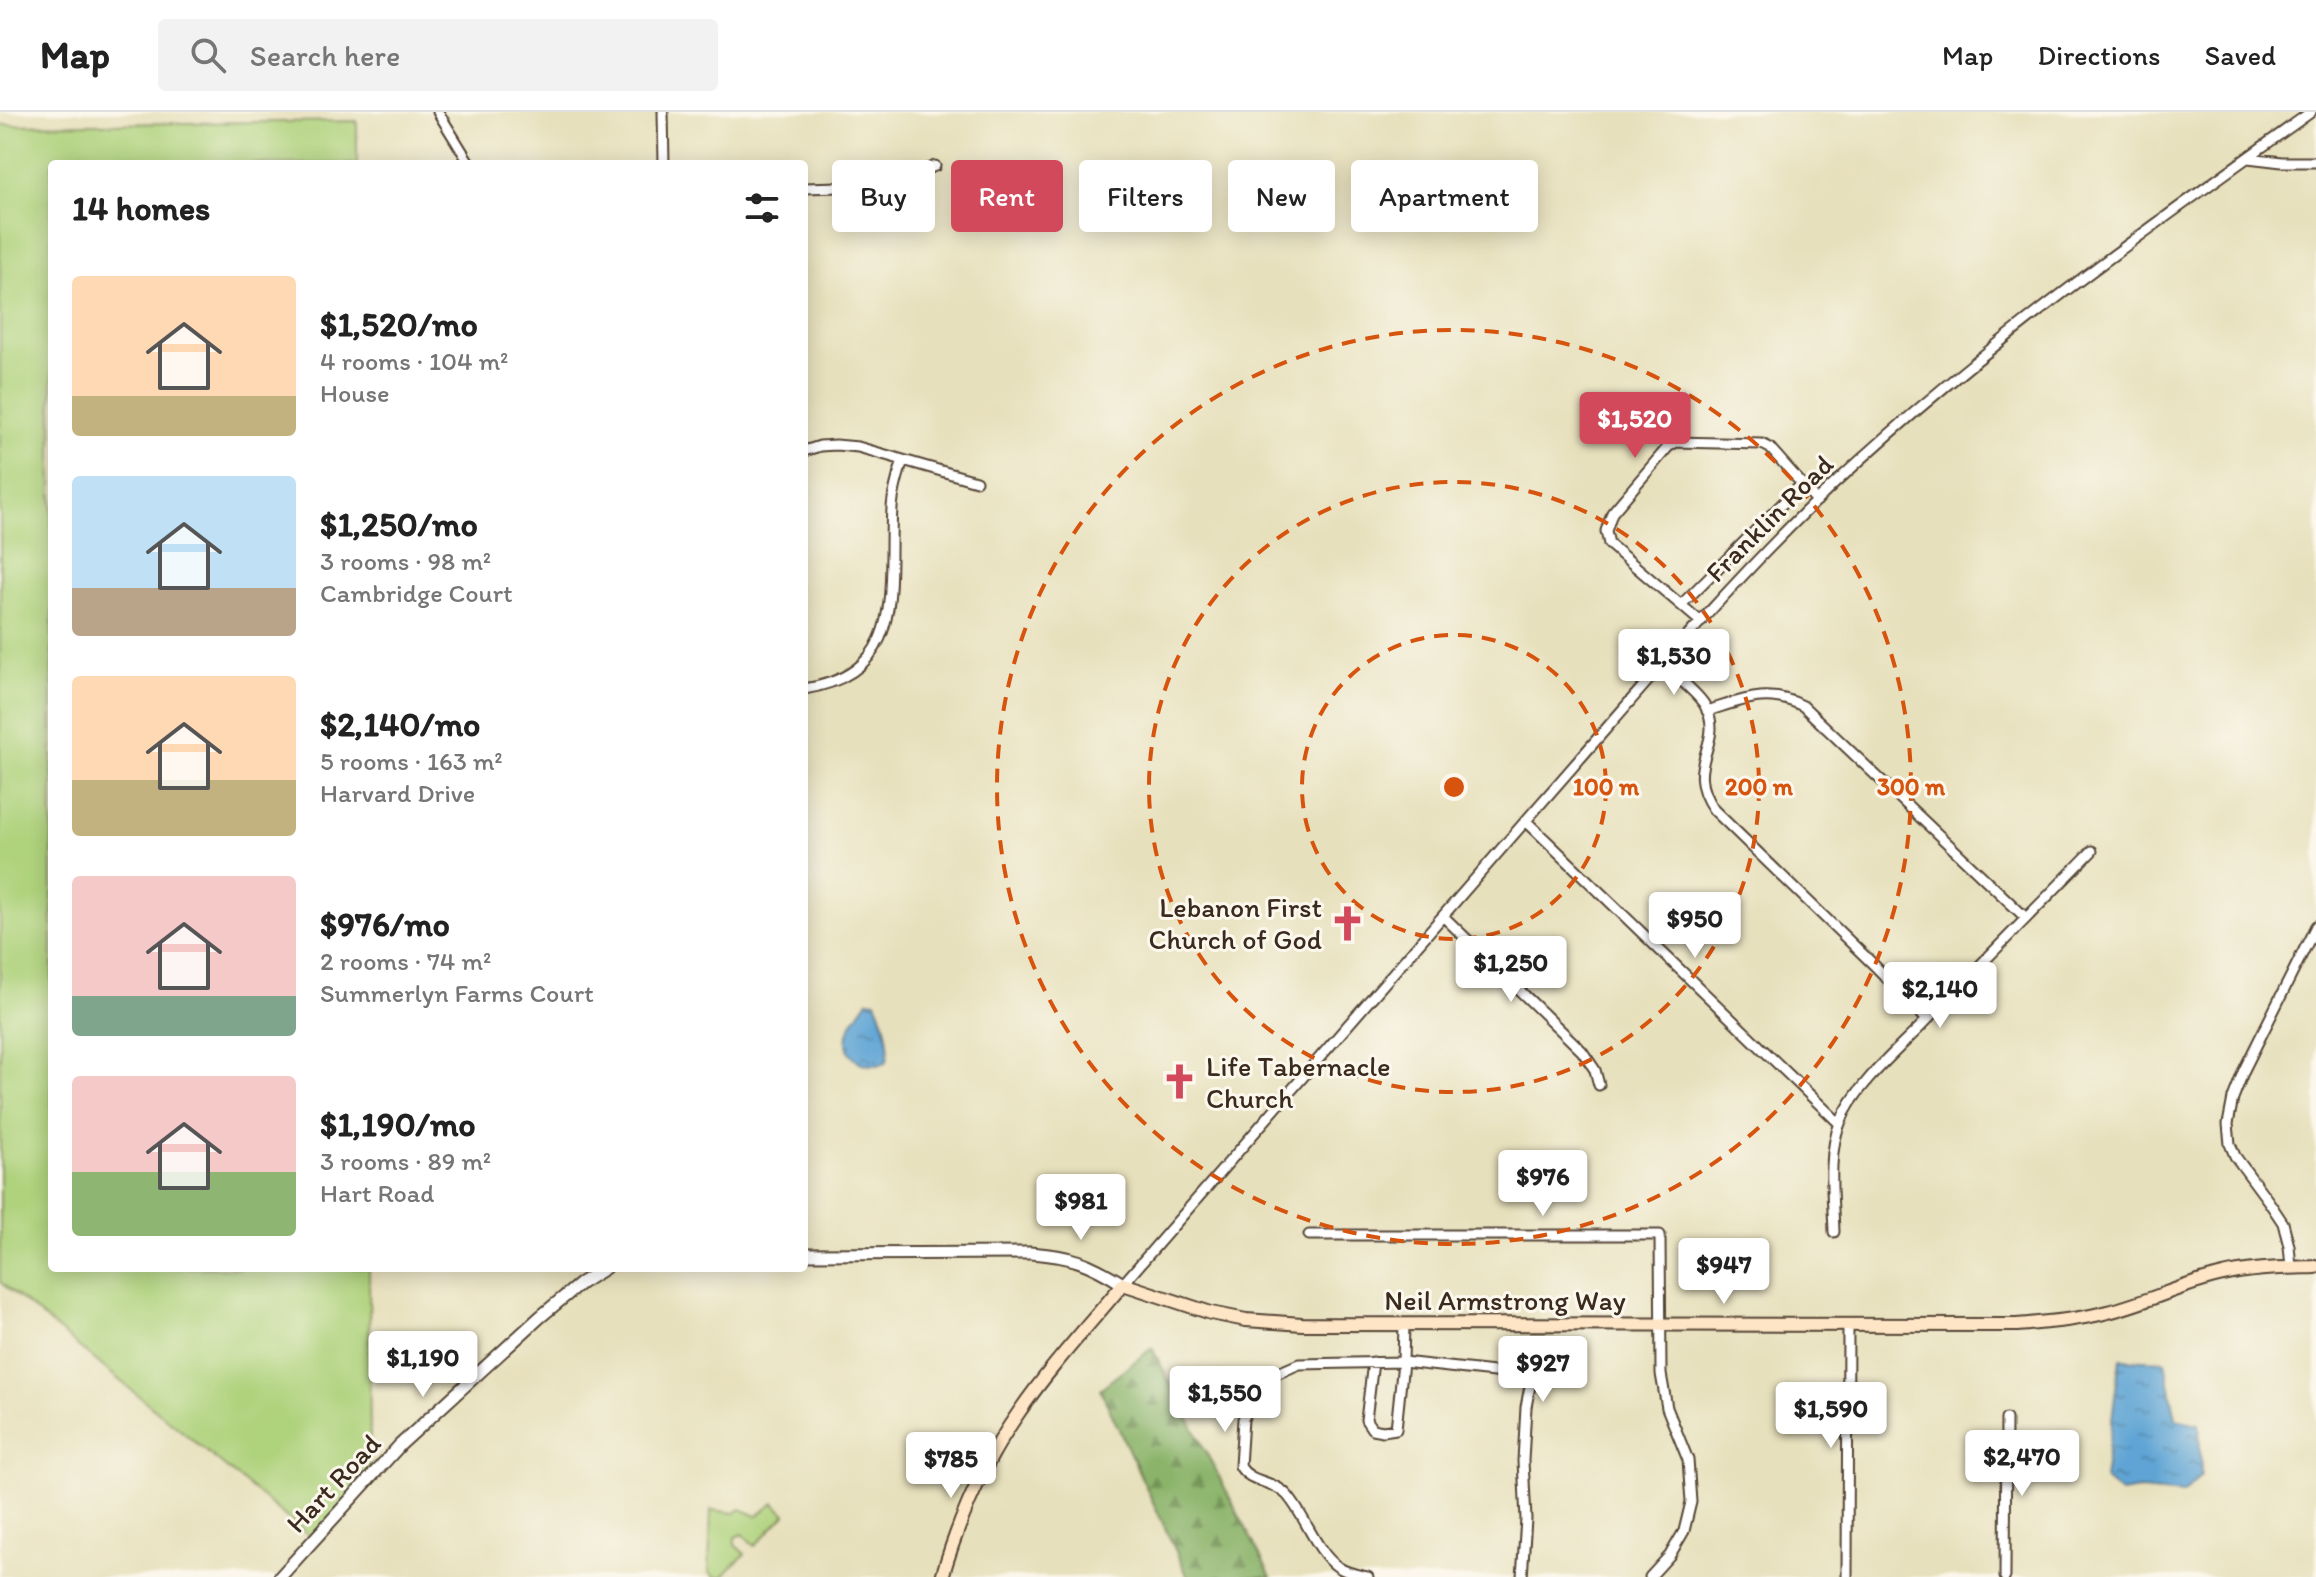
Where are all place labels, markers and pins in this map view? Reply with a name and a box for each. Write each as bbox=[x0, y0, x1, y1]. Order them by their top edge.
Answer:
pin: $1,520 bbox=[1570, 392, 1700, 460]
pin: $1,530 bbox=[1609, 629, 1739, 697]
centre of rings bbox=[1440, 773, 1468, 801]
place label: Lebanon First Church of God bbox=[1149, 890, 1322, 956]
pin: $950 bbox=[1648, 892, 1742, 960]
church icon: Lebanon First Church of God bbox=[1329, 904, 1367, 942]
pin: $1,250 bbox=[1446, 936, 1576, 1004]
pin: $2,140 bbox=[1875, 962, 2005, 1030]
place label: Life Tabernacle Church bbox=[1206, 1049, 1391, 1115]
church icon: Life Tabernacle Church bbox=[1161, 1063, 1199, 1101]
pin: $976 bbox=[1496, 1150, 1590, 1218]
pin: $981 bbox=[1034, 1174, 1128, 1242]
pin: $947 bbox=[1677, 1238, 1771, 1306]
pin: $1,190 bbox=[358, 1331, 488, 1399]
pin: $927 bbox=[1496, 1336, 1590, 1404]
pin: $1,550 bbox=[1160, 1366, 1290, 1434]
pin: $1,590 bbox=[1766, 1382, 1896, 1450]
pin: $2,470 bbox=[1957, 1430, 2087, 1498]
pin: $785 bbox=[904, 1432, 998, 1500]

